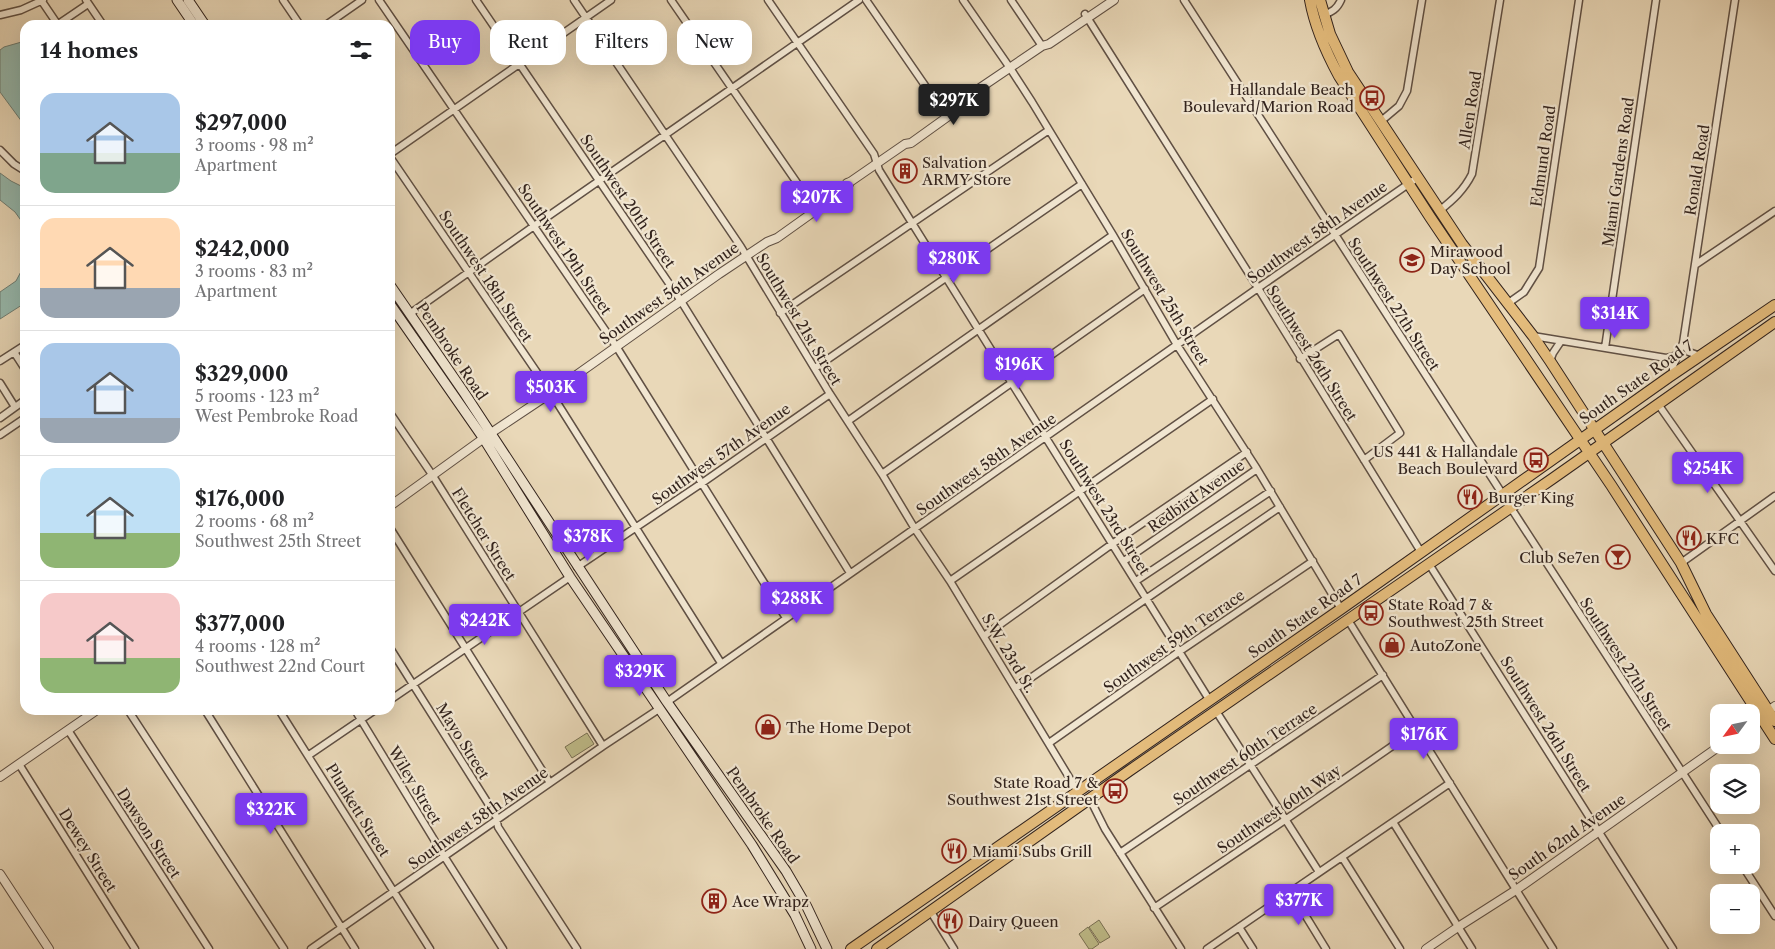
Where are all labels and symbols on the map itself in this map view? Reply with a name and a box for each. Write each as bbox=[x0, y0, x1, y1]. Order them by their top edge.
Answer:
street label: Allen Road bbox=[1454, 70, 1486, 151]
place label: Hallandale Beach Boulevard/Marion Road bbox=[1183, 80, 1355, 116]
pin: $297K bbox=[919, 84, 989, 126]
bus stop icon: Hallandale Beach Boulevard/Marion Road bbox=[1359, 85, 1385, 111]
street label: Miami Gardens Road bbox=[1598, 96, 1638, 248]
street label: Edmund Road bbox=[1526, 104, 1560, 208]
street label: Ronald Road bbox=[1680, 123, 1714, 217]
street label: Southwest 20th Street bbox=[576, 131, 680, 272]
place label: Salvation ARMY Store bbox=[921, 153, 1011, 189]
building icon: Salvation ARMY Store bbox=[892, 158, 918, 184]
street label: Southwest 58th Avenue bbox=[1243, 177, 1391, 287]
street label: Southwest 19th Street bbox=[514, 180, 616, 319]
pin: $207K bbox=[782, 180, 852, 223]
street label: Southwest 18th Street bbox=[435, 207, 537, 346]
street label: Southwest 25th Street bbox=[1117, 225, 1214, 369]
street label: Southwest 27th Street bbox=[1344, 234, 1445, 375]
street label: Southwest 56th Avenue bbox=[595, 238, 743, 348]
pin: $280K bbox=[919, 242, 989, 284]
place label: Mirawood Day School bbox=[1430, 242, 1511, 278]
school or university icon: Mirawood Day School bbox=[1399, 247, 1425, 273]
street label: Southwest 21st Street bbox=[752, 249, 846, 389]
street label: Southwest 26th Street bbox=[1262, 282, 1362, 425]
pin: $314K bbox=[1580, 296, 1650, 339]
street label: Pembroke Road bbox=[412, 298, 492, 404]
street label: South State Road 7 bbox=[1575, 335, 1697, 428]
pin: $196K bbox=[984, 348, 1054, 390]
pin: $503K bbox=[516, 370, 586, 413]
street label: Southwest 57th Avenue bbox=[648, 399, 794, 509]
street label: Southwest 58th Avenue bbox=[912, 409, 1060, 519]
street label: Southwest 23rd Street bbox=[1055, 436, 1155, 579]
place label: US 441 & Hallandale Beach Boulevard bbox=[1373, 442, 1518, 478]
bus stop icon: US 441 & Hallandale Beach Boulevard bbox=[1523, 447, 1549, 473]
pin: $254K bbox=[1673, 452, 1743, 494]
street label: Redbird Avenue bbox=[1144, 456, 1248, 536]
street label: Fletcher Street bbox=[448, 484, 521, 585]
restaurant icon: Burger King bbox=[1457, 484, 1483, 510]
place label: Burger King bbox=[1488, 488, 1574, 507]
pin: $378K bbox=[553, 520, 623, 562]
restaurant icon: KFC bbox=[1676, 525, 1702, 551]
place label: KFC bbox=[1706, 529, 1739, 548]
bar icon: Club Se7en bbox=[1605, 544, 1631, 570]
place label: Club Se7en bbox=[1519, 548, 1601, 567]
street label: South State Road 7 bbox=[1244, 569, 1366, 662]
pin: $288K bbox=[762, 582, 832, 624]
street label: Southwest 59th Terrace bbox=[1100, 585, 1248, 697]
street label: Southwest 27th Street bbox=[1576, 594, 1677, 735]
place label: State Road 7 & Southwest 25th Street bbox=[1388, 595, 1545, 631]
bus stop icon: State Road 7 & Southwest 25th Street bbox=[1358, 600, 1384, 626]
pin: $242K bbox=[450, 604, 520, 646]
street label: S.W. 23rd St. bbox=[978, 610, 1040, 696]
shop icon: AutoZone bbox=[1379, 632, 1405, 658]
place label: AutoZone bbox=[1409, 636, 1481, 655]
street label: Southwest 26th Street bbox=[1496, 653, 1596, 796]
pin: $329K bbox=[605, 654, 675, 697]
street label: Mayo Street bbox=[432, 699, 494, 783]
street label: Southwest 60th Terrace bbox=[1169, 699, 1321, 809]
north arrow bbox=[1710, 704, 1760, 754]
shop icon: The Home Depot bbox=[755, 714, 781, 740]
place label: The Home Depot bbox=[786, 718, 912, 737]
pin: $176K bbox=[1389, 718, 1459, 760]
street label: Wiley Street bbox=[384, 742, 446, 828]
street label: Plunkett Street bbox=[322, 760, 395, 861]
street label: Southwest 60th Way bbox=[1213, 760, 1345, 857]
street label: Southwest 58th Avenue bbox=[404, 763, 552, 873]
street label: Pembroke Road bbox=[723, 763, 803, 867]
place label: State Road 7 & Southwest 21st Street bbox=[947, 773, 1099, 809]
bus stop icon: State Road 7 & Southwest 21st Street bbox=[1102, 778, 1128, 804]
street label: Dawson Street bbox=[113, 784, 186, 882]
street label: South 62nd Avenue bbox=[1505, 789, 1629, 885]
pin: $322K bbox=[236, 792, 306, 835]
street label: Dewey Street bbox=[55, 805, 122, 896]
restaurant icon: Miami Subs Grill bbox=[941, 838, 967, 864]
place label: Miami Subs Grill bbox=[972, 842, 1092, 861]
pin: $377K bbox=[1264, 884, 1334, 926]
building icon: Ace Wrapz bbox=[701, 888, 727, 914]
place label: Ace Wrapz bbox=[731, 892, 809, 911]
restaurant icon: Dairy Queen bbox=[937, 908, 963, 934]
place label: Dairy Queen bbox=[968, 912, 1059, 931]

